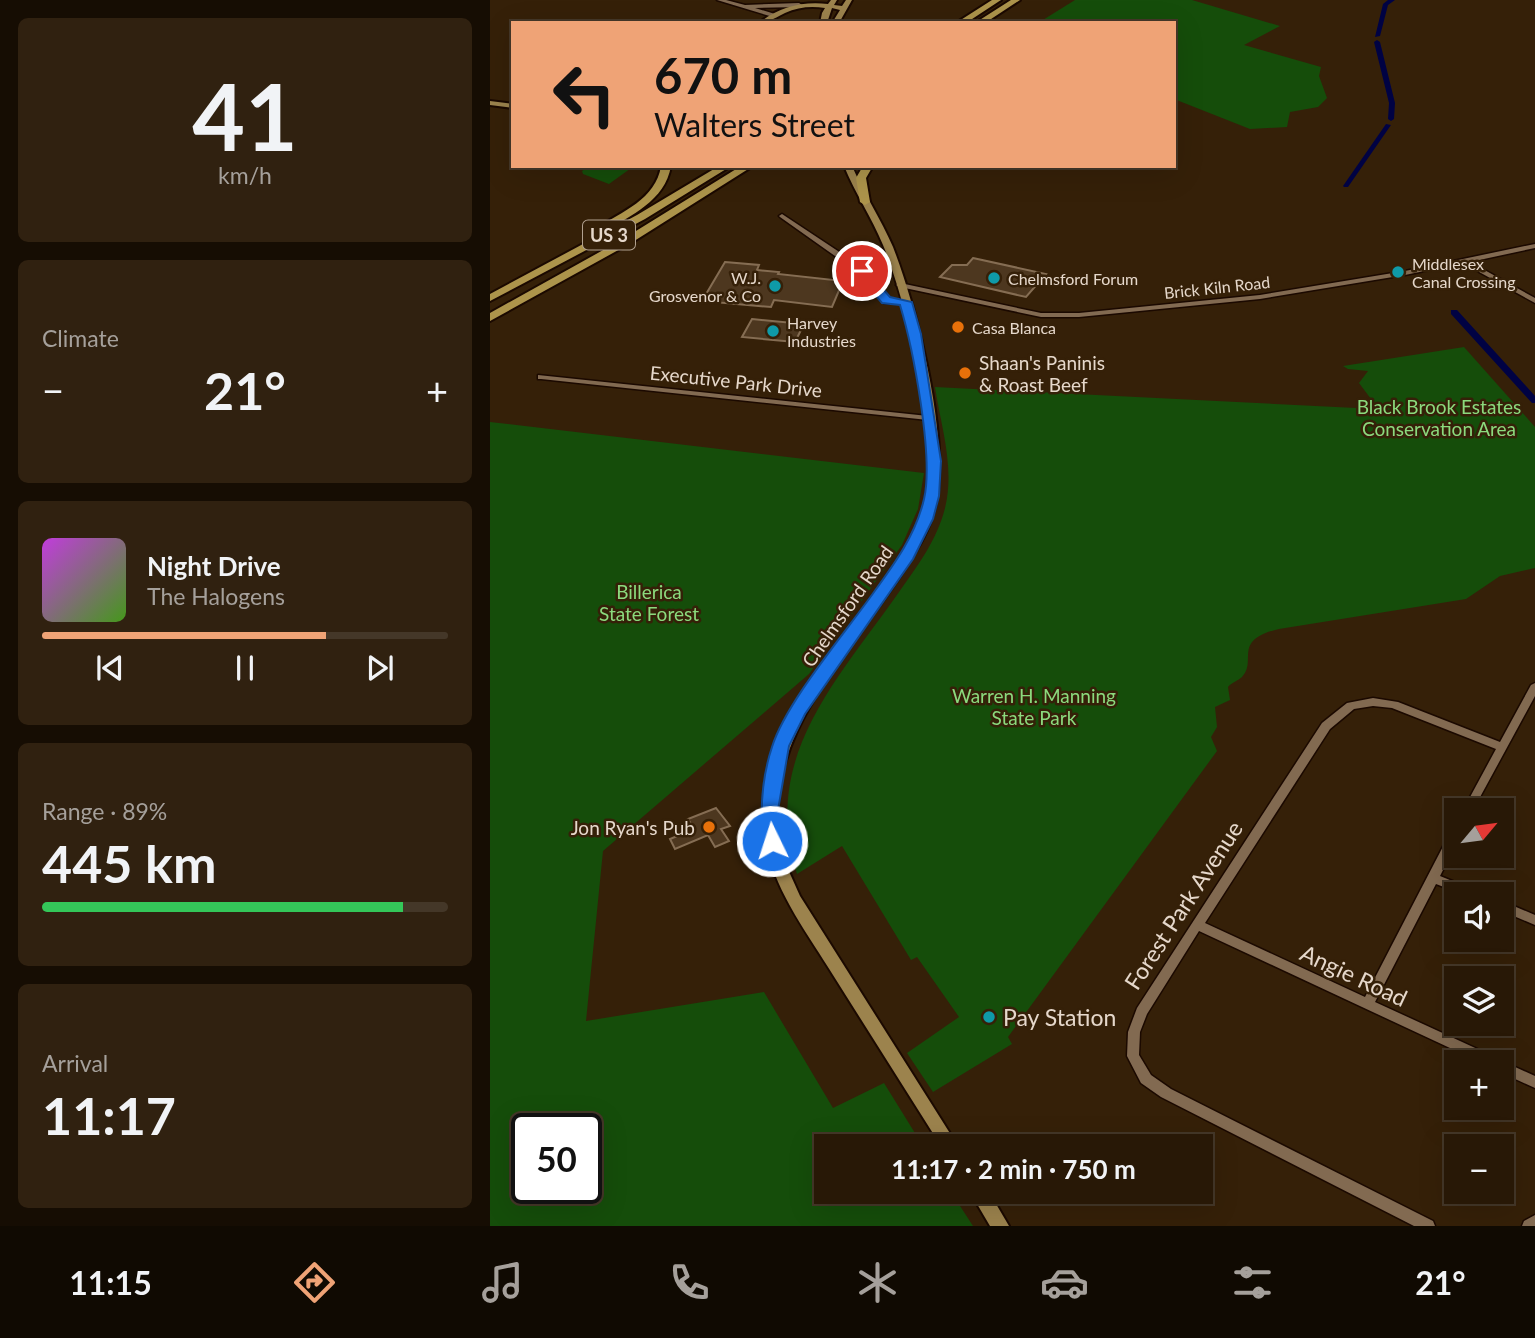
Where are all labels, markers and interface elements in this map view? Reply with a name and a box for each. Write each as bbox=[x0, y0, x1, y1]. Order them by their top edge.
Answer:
text: 670 m bbox=[654, 46, 792, 104]
icon: left bbox=[539, 49, 630, 140]
text: 41 bbox=[192, 61, 298, 170]
text: Walters Street bbox=[654, 105, 855, 144]
text: km/h bbox=[218, 161, 272, 189]
road number: US 3 bbox=[583, 220, 635, 249]
pin bbox=[832, 241, 892, 301]
icon: arrive bbox=[843, 252, 881, 290]
place label: Middlesex Canal Crossing bbox=[1412, 254, 1516, 291]
marker: Middlesex Canal Crossing bbox=[1390, 264, 1406, 280]
place label: W.J. Grosvenor & Co bbox=[649, 268, 761, 305]
place label: Chelmsford Forum bbox=[1008, 269, 1138, 288]
marker: Chelmsford Forum bbox=[986, 270, 1002, 286]
street label: Brick Kiln Road bbox=[1163, 272, 1271, 302]
marker: W.J. Grosvenor & Co bbox=[767, 278, 783, 294]
place label: Harvey Industries bbox=[787, 313, 856, 350]
place label: Casa Blanca bbox=[972, 318, 1056, 337]
marker: Casa Blanca bbox=[950, 319, 966, 335]
marker: Harvey Industries bbox=[765, 323, 781, 339]
text: Climate bbox=[42, 324, 119, 352]
place label: Shaan's Paninis & Roast Beef bbox=[979, 351, 1105, 396]
text: 21° bbox=[204, 359, 286, 421]
street label: Executive Park Drive bbox=[649, 361, 823, 401]
marker: Shaan's Paninis & Roast Beef bbox=[957, 365, 973, 381]
text: − bbox=[42, 367, 64, 413]
text: + bbox=[426, 367, 448, 413]
park label: Black Brook Estates Conservation Area bbox=[1357, 395, 1521, 440]
street label: Chelmsford Road bbox=[797, 541, 897, 671]
text: Night Drive bbox=[147, 550, 281, 582]
park label: Billerica State Forest bbox=[599, 580, 699, 625]
text: The Halogens bbox=[147, 582, 285, 610]
icon: previous bbox=[91, 649, 129, 687]
icon: pause bbox=[226, 649, 264, 687]
icon: next bbox=[361, 649, 399, 687]
park label: Warren H. Manning State Park bbox=[952, 684, 1116, 729]
text: Range · 89% bbox=[42, 797, 167, 825]
north arrow bbox=[1444, 798, 1514, 868]
map controls bbox=[1444, 798, 1514, 1204]
position arrow bbox=[735, 804, 809, 878]
street label: Forest Park Avenue bbox=[1118, 815, 1248, 995]
place label: Jon Ryan's Pub bbox=[571, 816, 695, 839]
marker: Jon Ryan's Pub bbox=[701, 819, 717, 835]
text: 445 km bbox=[42, 832, 216, 894]
button: sound bbox=[1444, 882, 1514, 952]
street label: Angie Road bbox=[1296, 938, 1412, 1012]
button: layers bbox=[1444, 966, 1514, 1036]
place label: Pay Station bbox=[1003, 1003, 1116, 1031]
marker: Pay Station bbox=[981, 1009, 997, 1025]
text: Arrival bbox=[42, 1049, 108, 1077]
button: + bbox=[1444, 1050, 1514, 1120]
text: 11:17 bbox=[42, 1084, 176, 1146]
speed limit sign: 50 bbox=[511, 1113, 602, 1204]
button: − bbox=[1444, 1134, 1514, 1204]
text: 11:17 · 2 min · 750 m bbox=[891, 1153, 1136, 1185]
icon: directions bbox=[290, 1258, 339, 1307]
icon: music bbox=[478, 1258, 527, 1307]
icon: phone bbox=[665, 1258, 714, 1307]
icon: climate bbox=[853, 1258, 902, 1307]
icon: car bbox=[1040, 1258, 1089, 1307]
icon: filters bbox=[1228, 1258, 1277, 1307]
text: 11:15 bbox=[69, 1263, 152, 1302]
text: 21° bbox=[1415, 1263, 1466, 1302]

